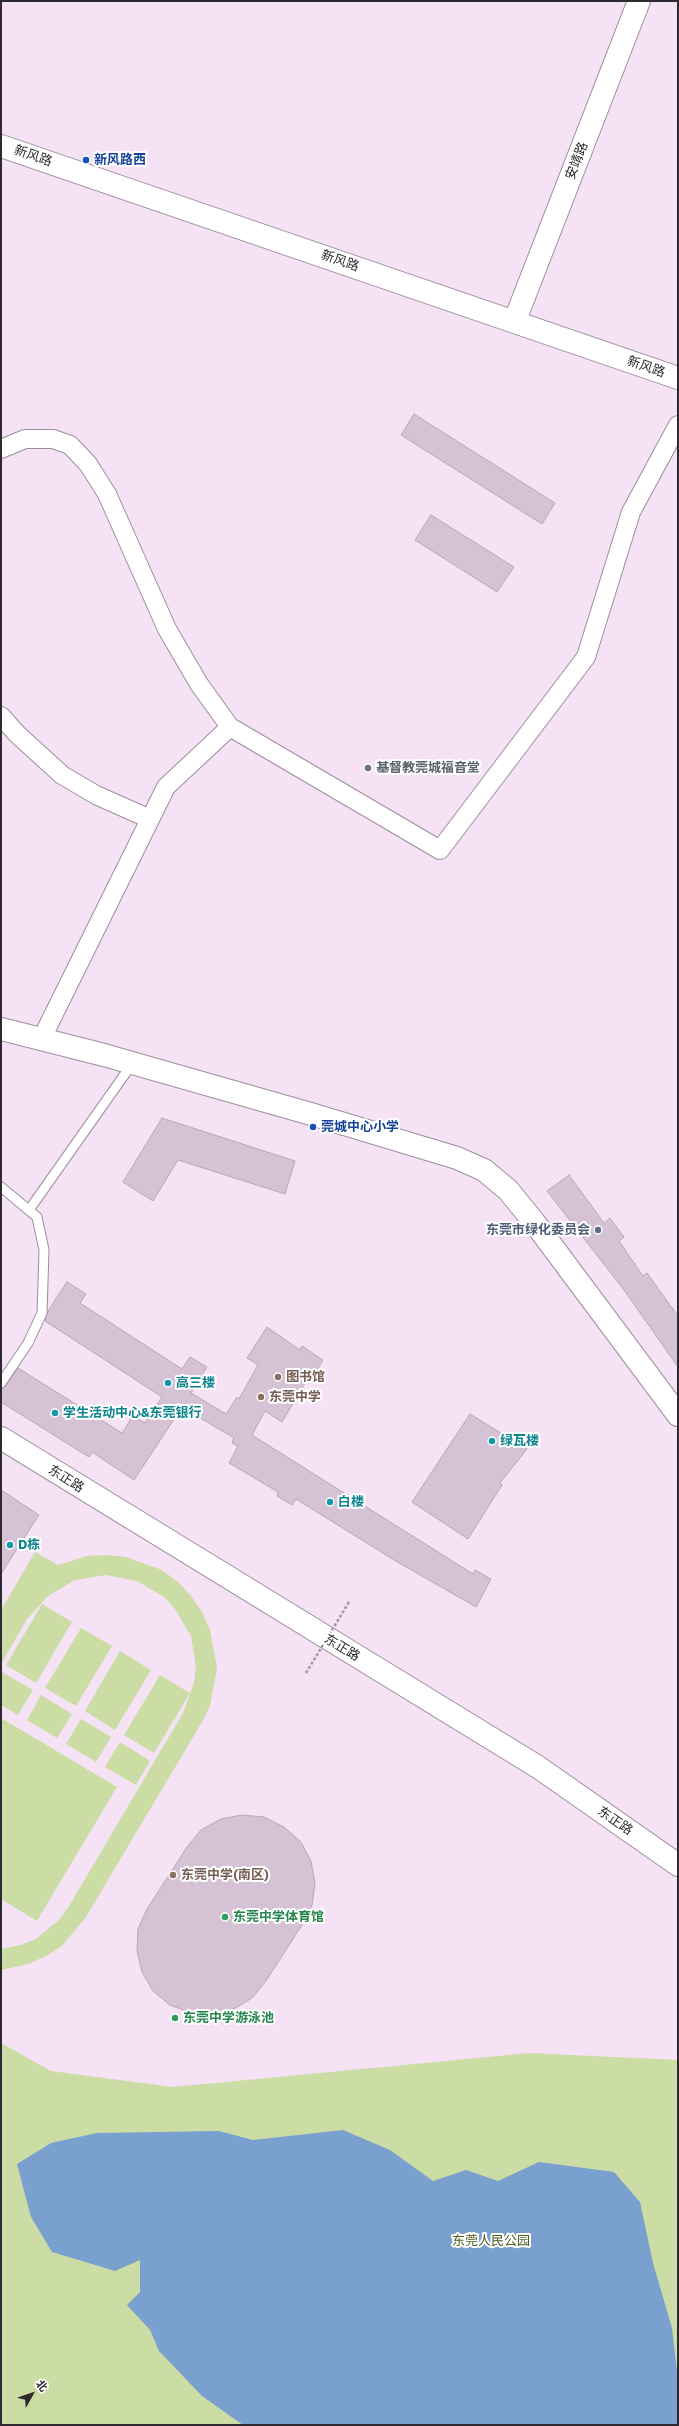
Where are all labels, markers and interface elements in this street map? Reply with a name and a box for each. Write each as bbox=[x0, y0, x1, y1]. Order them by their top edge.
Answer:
street label: 安靖路 bbox=[563, 140, 591, 182]
street label: 新风路 bbox=[12, 142, 54, 170]
place label: 新风路西 bbox=[94, 152, 146, 168]
marker: 新风路西 bbox=[81, 155, 91, 165]
street label: 新风路 bbox=[319, 247, 361, 275]
street label: 新风路 bbox=[625, 353, 667, 381]
place label: 基督教莞城福音堂 bbox=[376, 760, 480, 776]
marker: 基督教莞城福音堂 bbox=[363, 763, 373, 773]
place label: 莞城中心小学 bbox=[321, 1119, 399, 1135]
marker: 莞城中心小学 bbox=[308, 1122, 318, 1132]
place label: 东莞市绿化委员会 bbox=[486, 1222, 590, 1238]
marker: 东莞市绿化委员会 bbox=[593, 1225, 603, 1235]
place label: 图书馆 bbox=[286, 1369, 325, 1385]
marker: 图书馆 bbox=[273, 1372, 283, 1382]
place label: 高三楼 bbox=[176, 1375, 215, 1391]
marker: 高三楼 bbox=[163, 1378, 173, 1388]
place label: 东莞中学 bbox=[269, 1389, 321, 1405]
marker: 东莞中学 bbox=[256, 1392, 266, 1402]
place label: 学生活动中心&东莞银行 bbox=[63, 1405, 201, 1421]
marker: 学生活动中心&东莞银行 bbox=[50, 1408, 60, 1418]
place label: 绿瓦楼 bbox=[500, 1433, 539, 1449]
marker: 绿瓦楼 bbox=[487, 1436, 497, 1446]
street label: 东正路 bbox=[45, 1462, 87, 1496]
place label: 白楼 bbox=[338, 1494, 364, 1510]
marker: 白楼 bbox=[325, 1497, 335, 1507]
place label: D栋 bbox=[18, 1537, 40, 1553]
marker: D栋 bbox=[5, 1540, 15, 1550]
street label: 东正路 bbox=[321, 1631, 363, 1665]
street label: 东正路 bbox=[595, 1803, 635, 1839]
place label: 东莞中学(南区) bbox=[181, 1867, 269, 1883]
marker: 东莞中学(南区) bbox=[168, 1870, 178, 1880]
place label: 东莞中学体育馆 bbox=[233, 1909, 324, 1925]
marker: 东莞中学体育馆 bbox=[220, 1912, 230, 1922]
place label: 东莞中学游泳池 bbox=[183, 2010, 274, 2026]
marker: 东莞中学游泳池 bbox=[170, 2013, 180, 2023]
park label: 东莞人民公园 bbox=[452, 2233, 530, 2249]
north arrow bbox=[12, 2374, 52, 2414]
text: 北 bbox=[33, 2378, 50, 2394]

